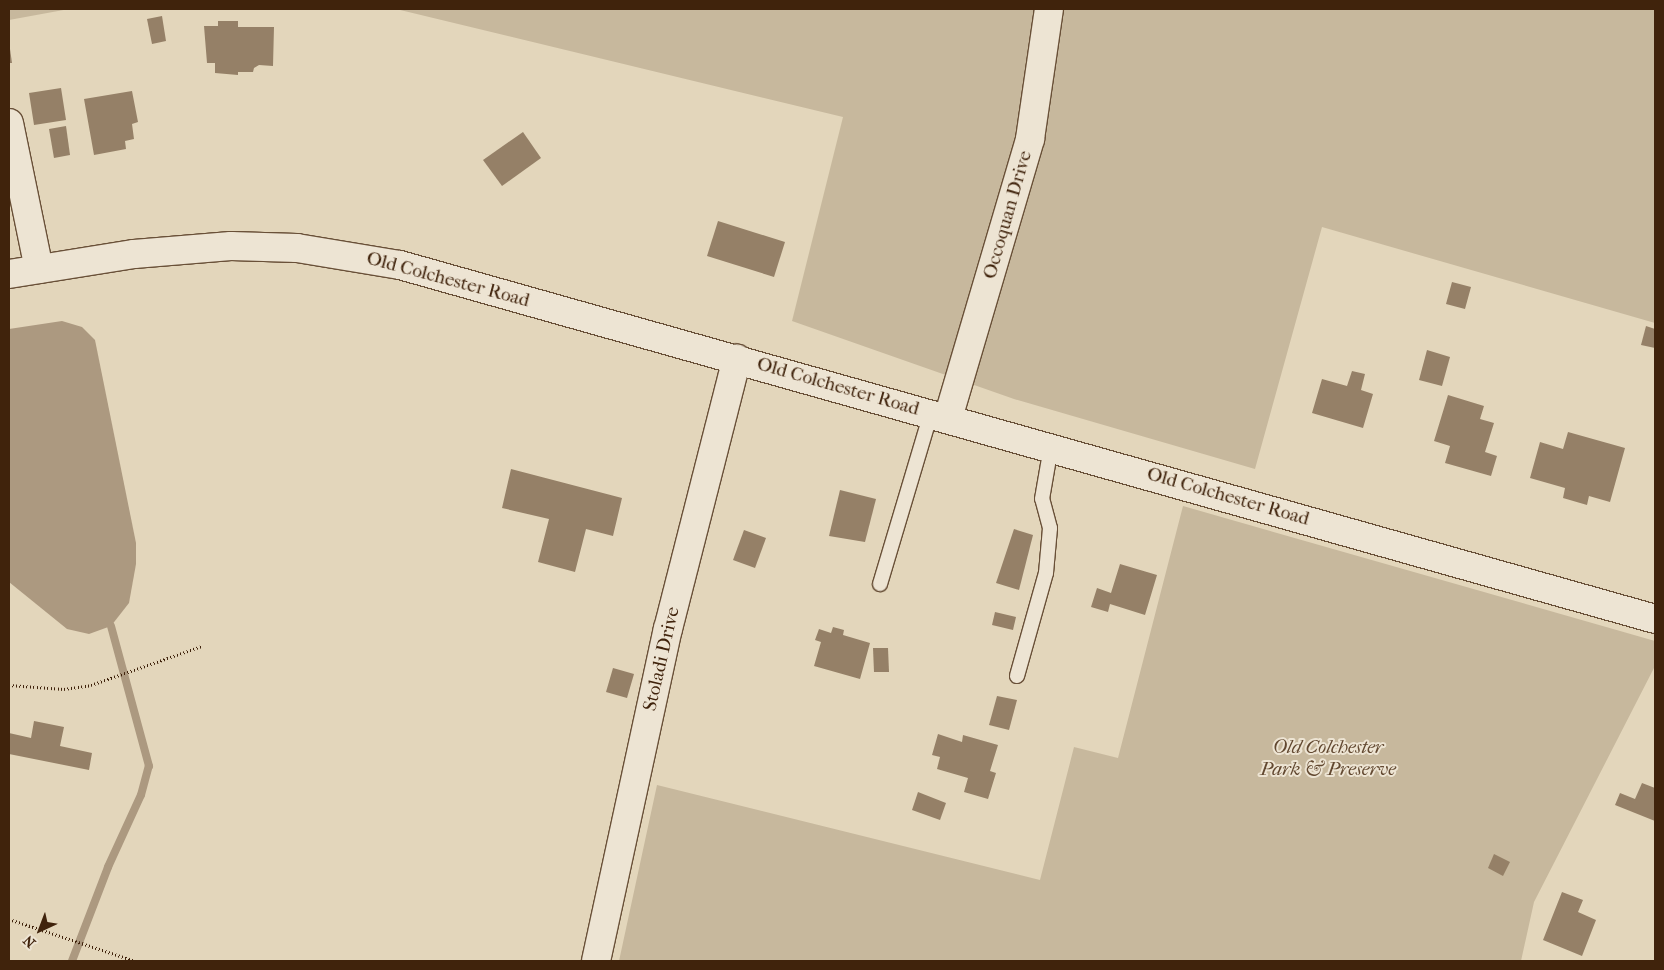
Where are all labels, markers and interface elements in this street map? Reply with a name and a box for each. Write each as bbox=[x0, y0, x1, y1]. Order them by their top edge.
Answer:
street label: Occoquan Drive bbox=[979, 148, 1037, 282]
street label: Old Colchester Road bbox=[364, 247, 532, 313]
street label: Old Colchester Road bbox=[754, 353, 922, 421]
street label: Old Colchester Road bbox=[1144, 463, 1312, 531]
street label: Stoladi Drive bbox=[639, 605, 685, 713]
park label: Old Colchester Park & Preserve bbox=[1260, 737, 1396, 781]
north arrow bbox=[15, 905, 65, 955]
text: N bbox=[20, 931, 39, 951]

